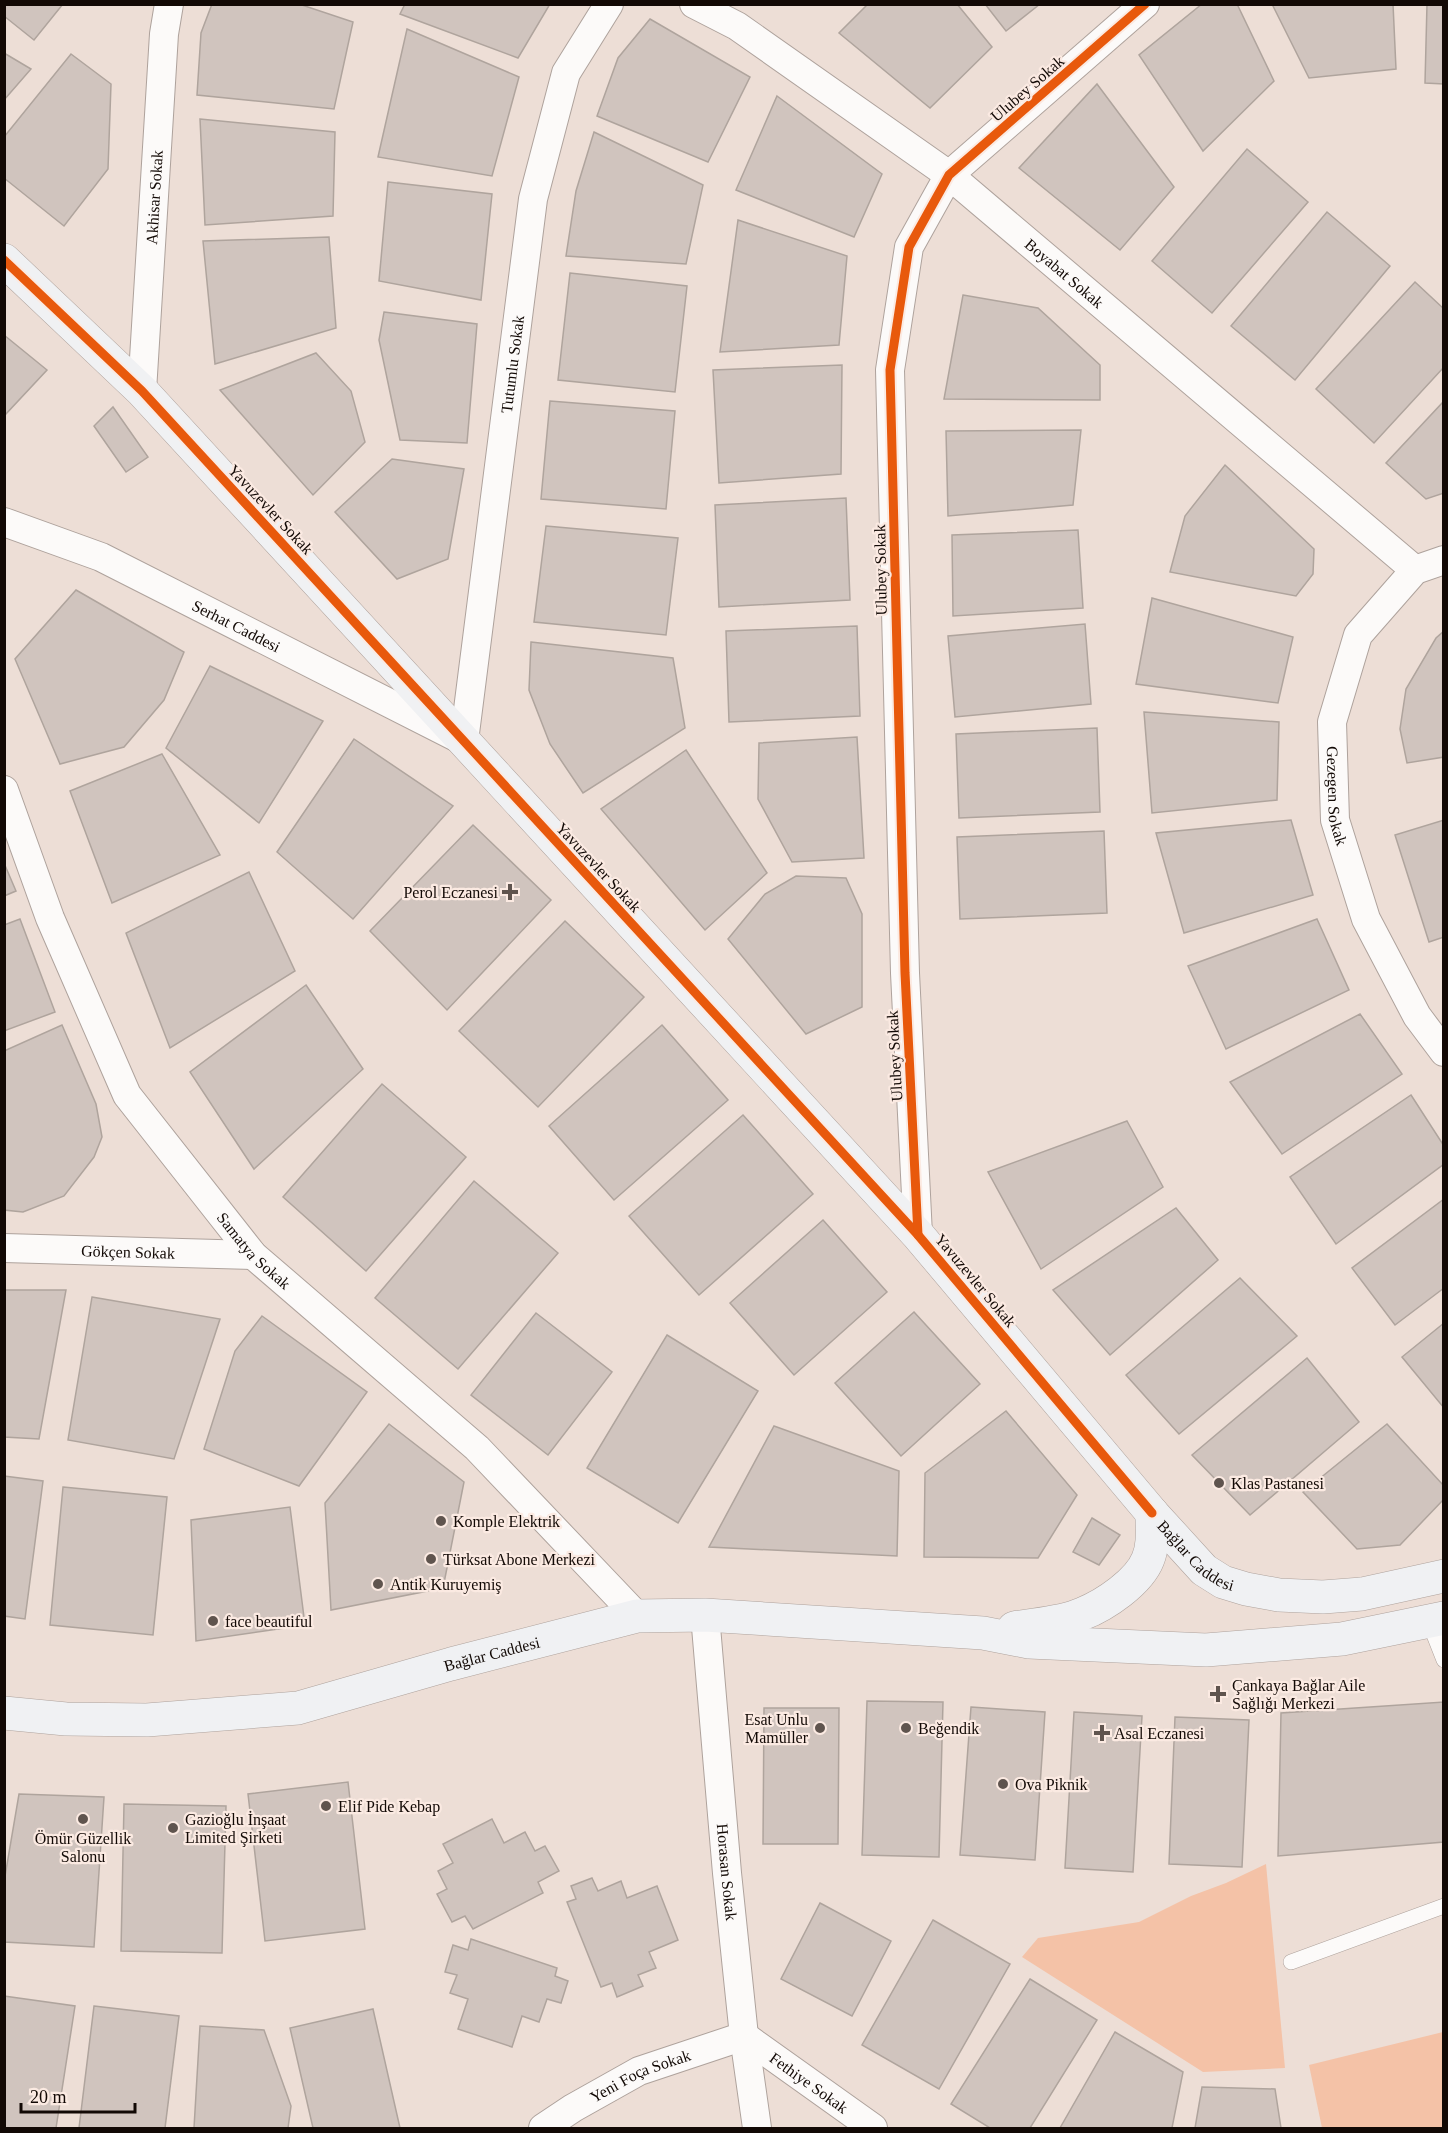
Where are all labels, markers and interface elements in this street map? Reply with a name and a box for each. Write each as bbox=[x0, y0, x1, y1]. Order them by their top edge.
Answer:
street label: Ulubey Sokak bbox=[987, 52, 1068, 125]
street label: Akhisar Sokak bbox=[143, 150, 166, 245]
street label: Boyabat Sokak bbox=[1022, 235, 1107, 311]
street label: Tutumlu Sokak bbox=[498, 314, 527, 414]
street label: Yavuzevler Sokak bbox=[225, 461, 316, 558]
street label: Ulubey Sokak bbox=[871, 524, 891, 616]
street label: Serhat Caddesi bbox=[189, 597, 284, 656]
street label: Gezegen Sokak bbox=[1324, 746, 1350, 848]
street label: Yavuzevler Sokak bbox=[553, 819, 644, 916]
place label: Perol Eczanesi bbox=[403, 884, 499, 901]
marker: Perol Eczanesi bbox=[503, 885, 517, 899]
street label: Ulubey Sokak bbox=[884, 1010, 906, 1102]
street label: Samatya Sokak bbox=[214, 1209, 294, 1292]
street label: Yavuzevler Sokak bbox=[932, 1230, 1019, 1330]
street label: Gökçen Sokak bbox=[81, 1242, 175, 1262]
place label: Klas Pastanesi bbox=[1231, 1475, 1324, 1492]
marker: Klas Pastanesi bbox=[1212, 1476, 1226, 1490]
place label: Komple Elektrik bbox=[453, 1513, 560, 1531]
marker: Komple Elektrik bbox=[434, 1514, 448, 1528]
street label: Bağlar Caddesi bbox=[1154, 1517, 1237, 1594]
place label: Türksat Abone Merkezi bbox=[443, 1551, 596, 1568]
marker: Türksat Abone Merkezi bbox=[424, 1552, 438, 1566]
place label: Antik Kuruyemiş bbox=[390, 1576, 502, 1594]
marker: Antik Kuruyemiş bbox=[371, 1577, 385, 1591]
place label: face beautiful bbox=[225, 1613, 313, 1630]
marker: face beautiful bbox=[206, 1614, 220, 1628]
street label: Bağlar Caddesi bbox=[442, 1633, 542, 1675]
place label: Çankaya Bağlar Aile Sağlığı Merkezi bbox=[1232, 1677, 1365, 1713]
marker: Çankaya Bağlar Aile Sağlığı Merkezi bbox=[1209, 1685, 1227, 1703]
place label: Esat Unlu Mamüller bbox=[744, 1711, 809, 1746]
place label: Beğendik bbox=[918, 1720, 979, 1738]
marker: Esat Unlu Mamüller bbox=[813, 1721, 827, 1735]
marker: Beğendik bbox=[899, 1721, 913, 1735]
place label: Asal Eczanesi bbox=[1114, 1725, 1205, 1742]
marker: Asal Eczanesi bbox=[1095, 1726, 1109, 1740]
place label: Ova Piknik bbox=[1015, 1776, 1087, 1793]
marker: Ova Piknik bbox=[996, 1777, 1010, 1791]
place label: Elif Pide Kebap bbox=[338, 1798, 440, 1816]
marker: Elif Pide Kebap bbox=[319, 1799, 333, 1813]
place label: Gazioğlu İnşaat Limited Şirketi bbox=[185, 1811, 286, 1847]
marker: Ömür Güzellik Salonu bbox=[76, 1812, 90, 1826]
marker: Gazioğlu İnşaat Limited Şirketi bbox=[166, 1821, 180, 1835]
street label: Horasan Sokak bbox=[714, 1823, 740, 1921]
place label: Ömür Güzellik Salonu bbox=[35, 1830, 131, 1865]
street label: Yeni Foça Sokak bbox=[587, 2046, 693, 2106]
street label: Fethiye Sokak bbox=[766, 2049, 851, 2117]
scale bar bbox=[21, 2076, 135, 2114]
text: 20 m bbox=[30, 2087, 67, 2107]

